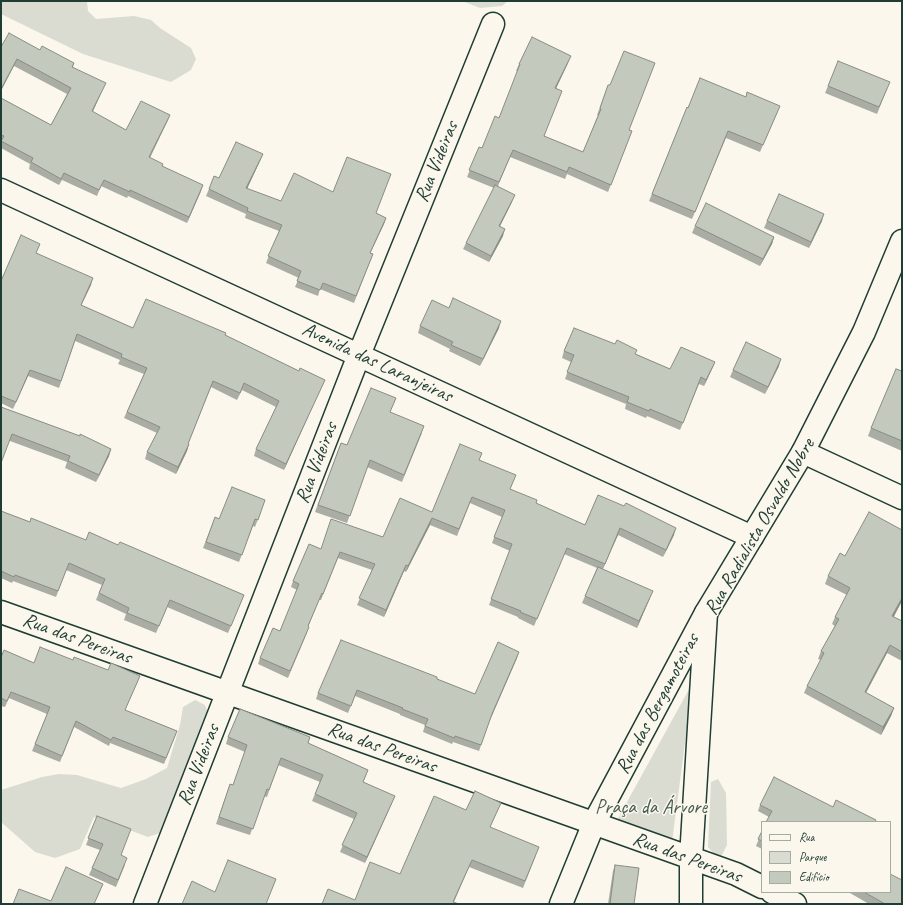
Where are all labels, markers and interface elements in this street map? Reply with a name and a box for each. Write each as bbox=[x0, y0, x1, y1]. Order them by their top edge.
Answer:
street label: Rua Videiras bbox=[410, 118, 464, 206]
street label: Avenida das Laranjeiras bbox=[298, 318, 456, 408]
street label: Rua Videiras bbox=[291, 419, 343, 507]
street label: Rua Radialista Osvaldo Nobre bbox=[700, 434, 820, 620]
street label: Rua das Pereiras bbox=[19, 608, 135, 670]
street label: Rua das Bergamoteiras bbox=[611, 630, 705, 778]
street label: Rua das Pereiras bbox=[324, 717, 440, 779]
street label: Rua Videiras bbox=[173, 721, 225, 809]
park label: Praça da Árvore bbox=[595, 796, 707, 820]
legend bbox=[761, 821, 891, 893]
street label: Rua das Pereiras bbox=[629, 827, 745, 889]
text: Rua bbox=[799, 829, 814, 845]
text: Parque bbox=[799, 849, 827, 865]
text: Edifício bbox=[799, 869, 829, 885]

